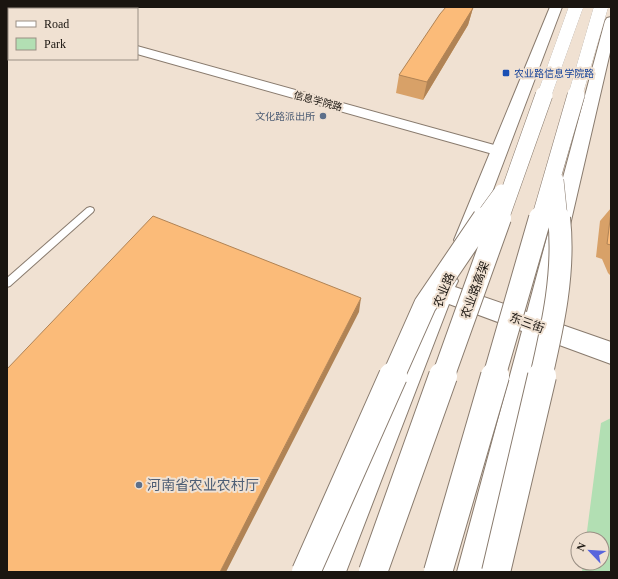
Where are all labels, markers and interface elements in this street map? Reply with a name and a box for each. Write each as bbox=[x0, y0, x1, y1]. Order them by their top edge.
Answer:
legend bbox=[8, 8, 138, 60]
text: Road bbox=[44, 17, 69, 31]
text: Park bbox=[44, 37, 66, 51]
marker: 农业路信息学院路 bbox=[501, 68, 511, 78]
place label: 农业路信息学院路 bbox=[514, 68, 594, 79]
street label: 信息学院路 bbox=[292, 89, 344, 113]
place label: 文化路派出所 bbox=[255, 111, 315, 122]
marker: 文化路派出所 bbox=[318, 111, 328, 121]
street label: 农业路高架 bbox=[458, 259, 492, 321]
street label: 农业路 bbox=[431, 271, 457, 309]
street label: 东三街 bbox=[508, 310, 546, 336]
place label: 河南省农业农村厅 bbox=[147, 477, 259, 493]
marker: 河南省农业农村厅 bbox=[134, 480, 144, 490]
north arrow bbox=[570, 531, 610, 571]
text: N bbox=[574, 541, 588, 553]

